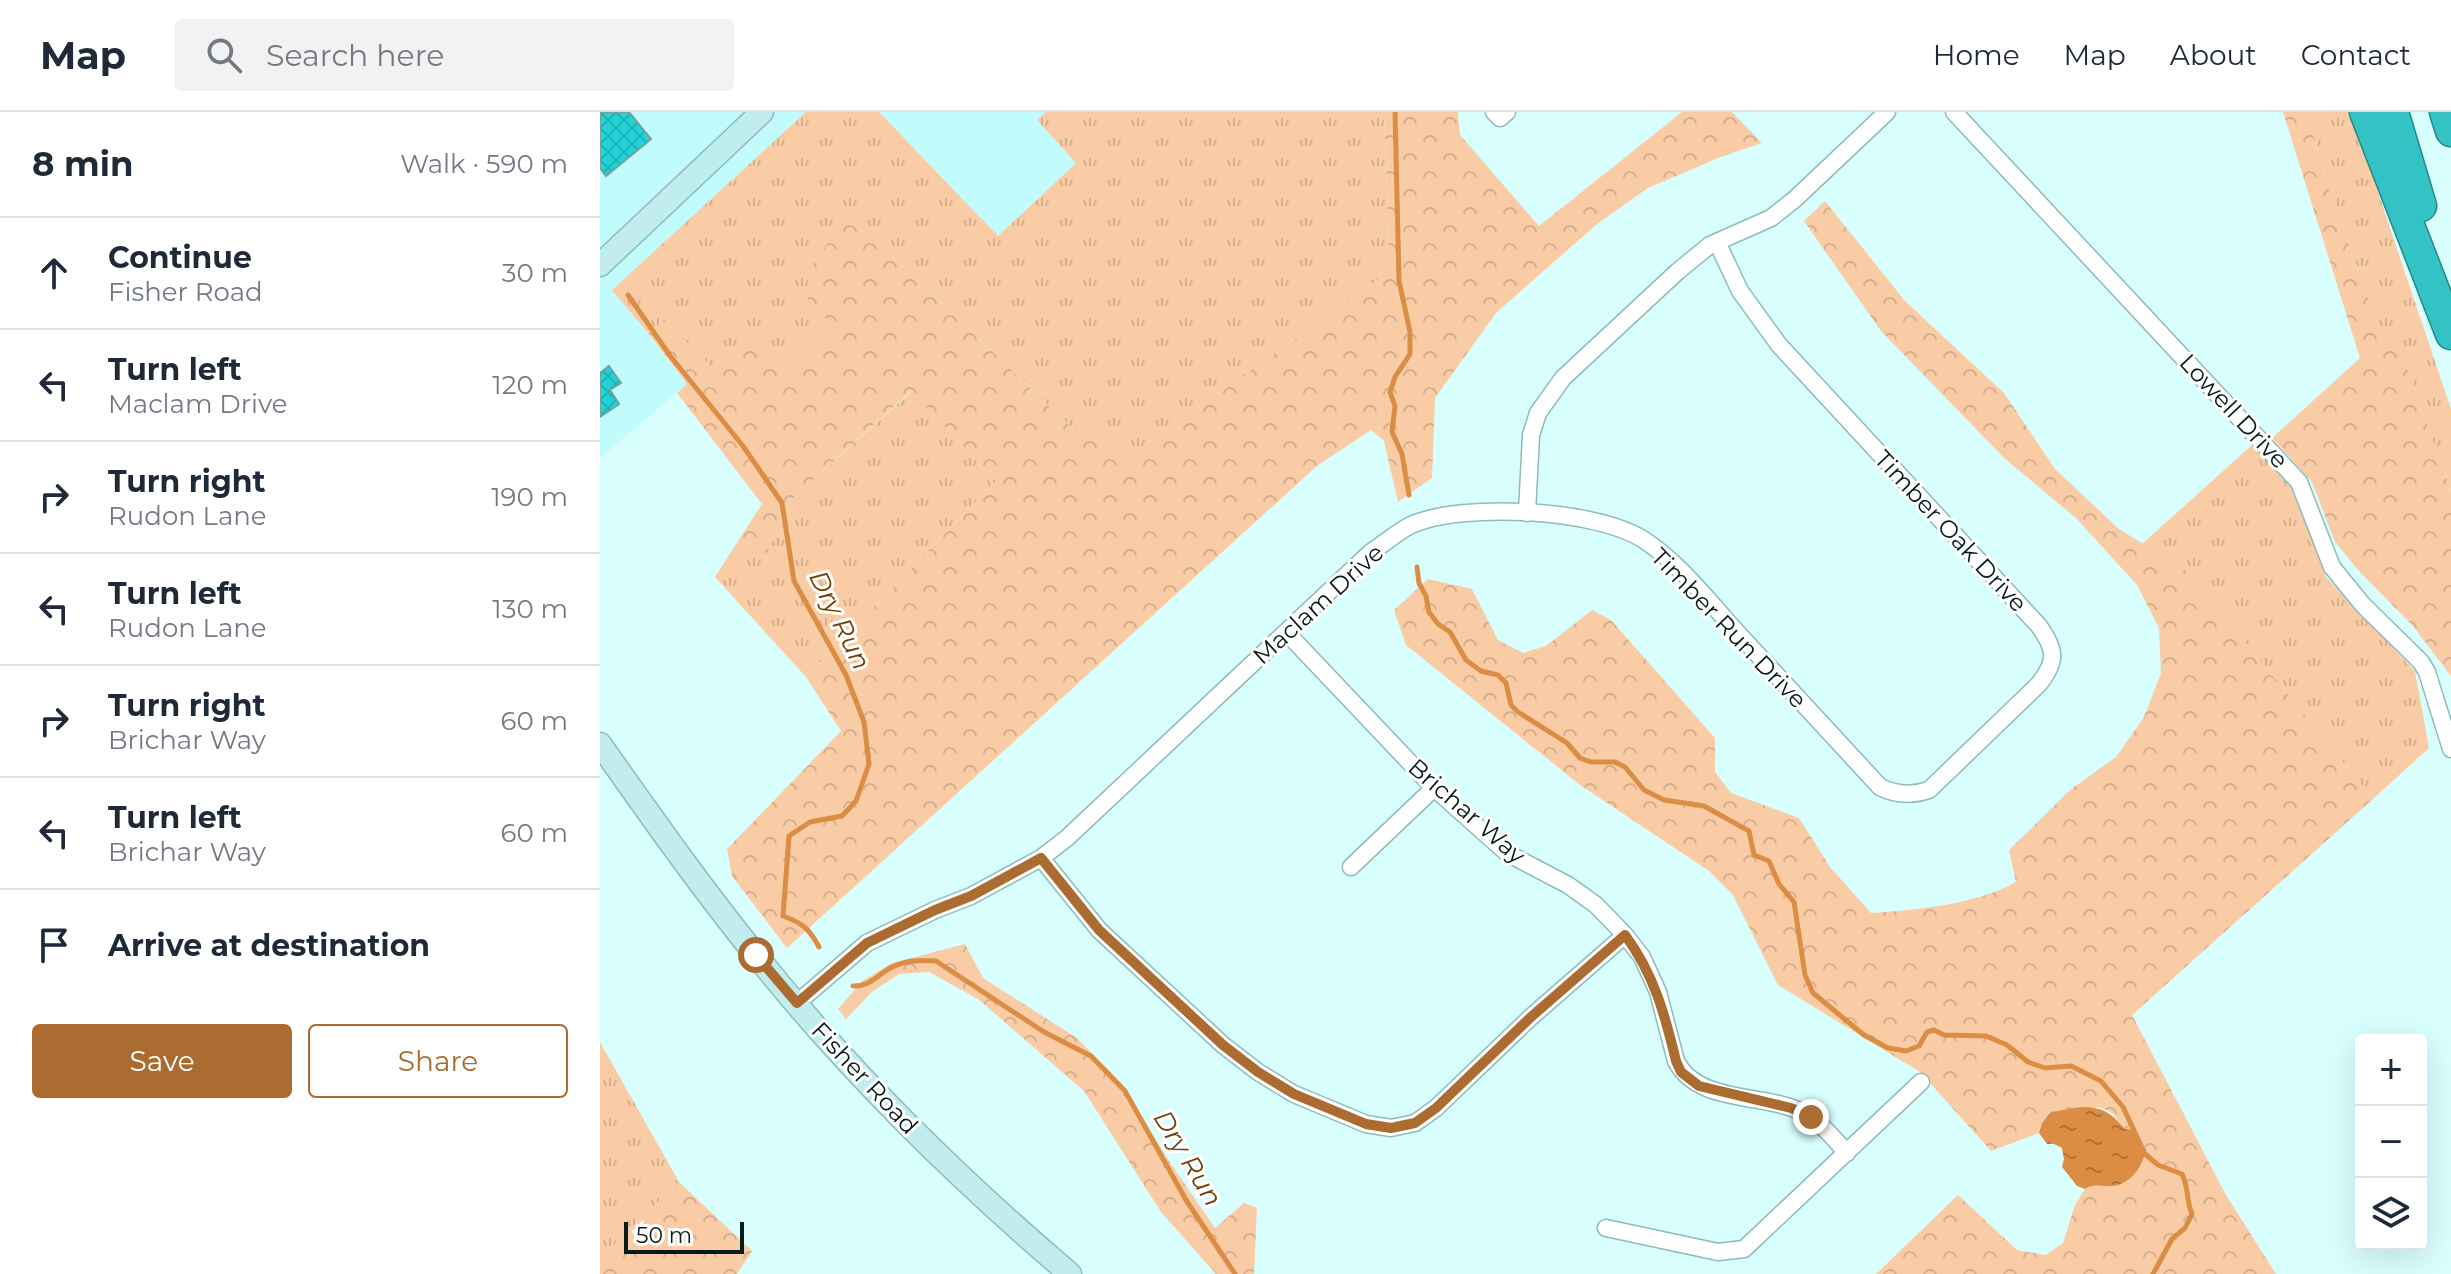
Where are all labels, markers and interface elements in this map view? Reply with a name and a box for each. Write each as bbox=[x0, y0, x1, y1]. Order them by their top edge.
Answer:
search box bbox=[174, 19, 734, 91]
text: Map bbox=[40, 32, 126, 79]
icon: search bbox=[202, 33, 246, 77]
text: Search here bbox=[266, 37, 444, 74]
text: Home bbox=[1933, 38, 2020, 72]
text: Map bbox=[2064, 38, 2126, 72]
text: About bbox=[2170, 38, 2257, 72]
text: Contact bbox=[2301, 38, 2411, 72]
text: 8 min bbox=[32, 143, 133, 185]
text: Walk · 590 m bbox=[400, 148, 568, 180]
text: Continue bbox=[108, 239, 252, 276]
icon: ahead bbox=[32, 251, 76, 295]
text: 30 m bbox=[502, 257, 568, 289]
text: Fisher Road bbox=[108, 276, 263, 308]
street label: Lowell Drive bbox=[2174, 348, 2294, 474]
text: Turn left bbox=[108, 351, 241, 388]
icon: left bbox=[32, 363, 76, 407]
text: 120 m bbox=[492, 369, 568, 401]
text: Maclam Drive bbox=[108, 388, 287, 420]
street label: Timber Oak Drive bbox=[1869, 444, 2033, 618]
text: Turn right bbox=[108, 463, 265, 500]
icon: right bbox=[32, 475, 76, 519]
text: 190 m bbox=[491, 481, 568, 513]
text: Rudon Lane bbox=[108, 500, 267, 532]
street label: Maclam Drive bbox=[1247, 538, 1389, 670]
street label: Timber Run Drive bbox=[1645, 542, 1813, 714]
water label: Dry Run bbox=[802, 565, 878, 675]
text: Turn left bbox=[108, 575, 241, 612]
icon: left bbox=[32, 587, 76, 631]
text: 130 m bbox=[492, 593, 568, 625]
text: Rudon Lane bbox=[108, 612, 267, 644]
text: Turn right bbox=[108, 687, 265, 724]
icon: right bbox=[32, 699, 76, 743]
text: 60 m bbox=[501, 705, 568, 737]
text: Brichar Way bbox=[108, 724, 266, 756]
street label: Brichar Way bbox=[1403, 752, 1531, 870]
text: Turn left bbox=[108, 799, 241, 836]
icon: left bbox=[32, 811, 76, 855]
text: 60 m bbox=[501, 817, 568, 849]
text: Brichar Way bbox=[108, 836, 266, 868]
icon: arrive bbox=[32, 923, 76, 967]
text: Arrive at destination bbox=[108, 927, 430, 964]
route start bbox=[738, 937, 774, 973]
street label: Fisher Road bbox=[806, 1016, 924, 1140]
button: Save bbox=[32, 1024, 292, 1098]
button: Share bbox=[308, 1024, 568, 1098]
map controls bbox=[2355, 1034, 2427, 1250]
button: + bbox=[2355, 1034, 2427, 1106]
route end bbox=[1793, 1099, 1829, 1135]
water label: Dry Run bbox=[1147, 1104, 1229, 1212]
button: − bbox=[2355, 1106, 2427, 1178]
button: layers bbox=[2355, 1178, 2427, 1250]
scale bar bbox=[624, 1218, 744, 1254]
text: 50 m bbox=[636, 1222, 692, 1249]

